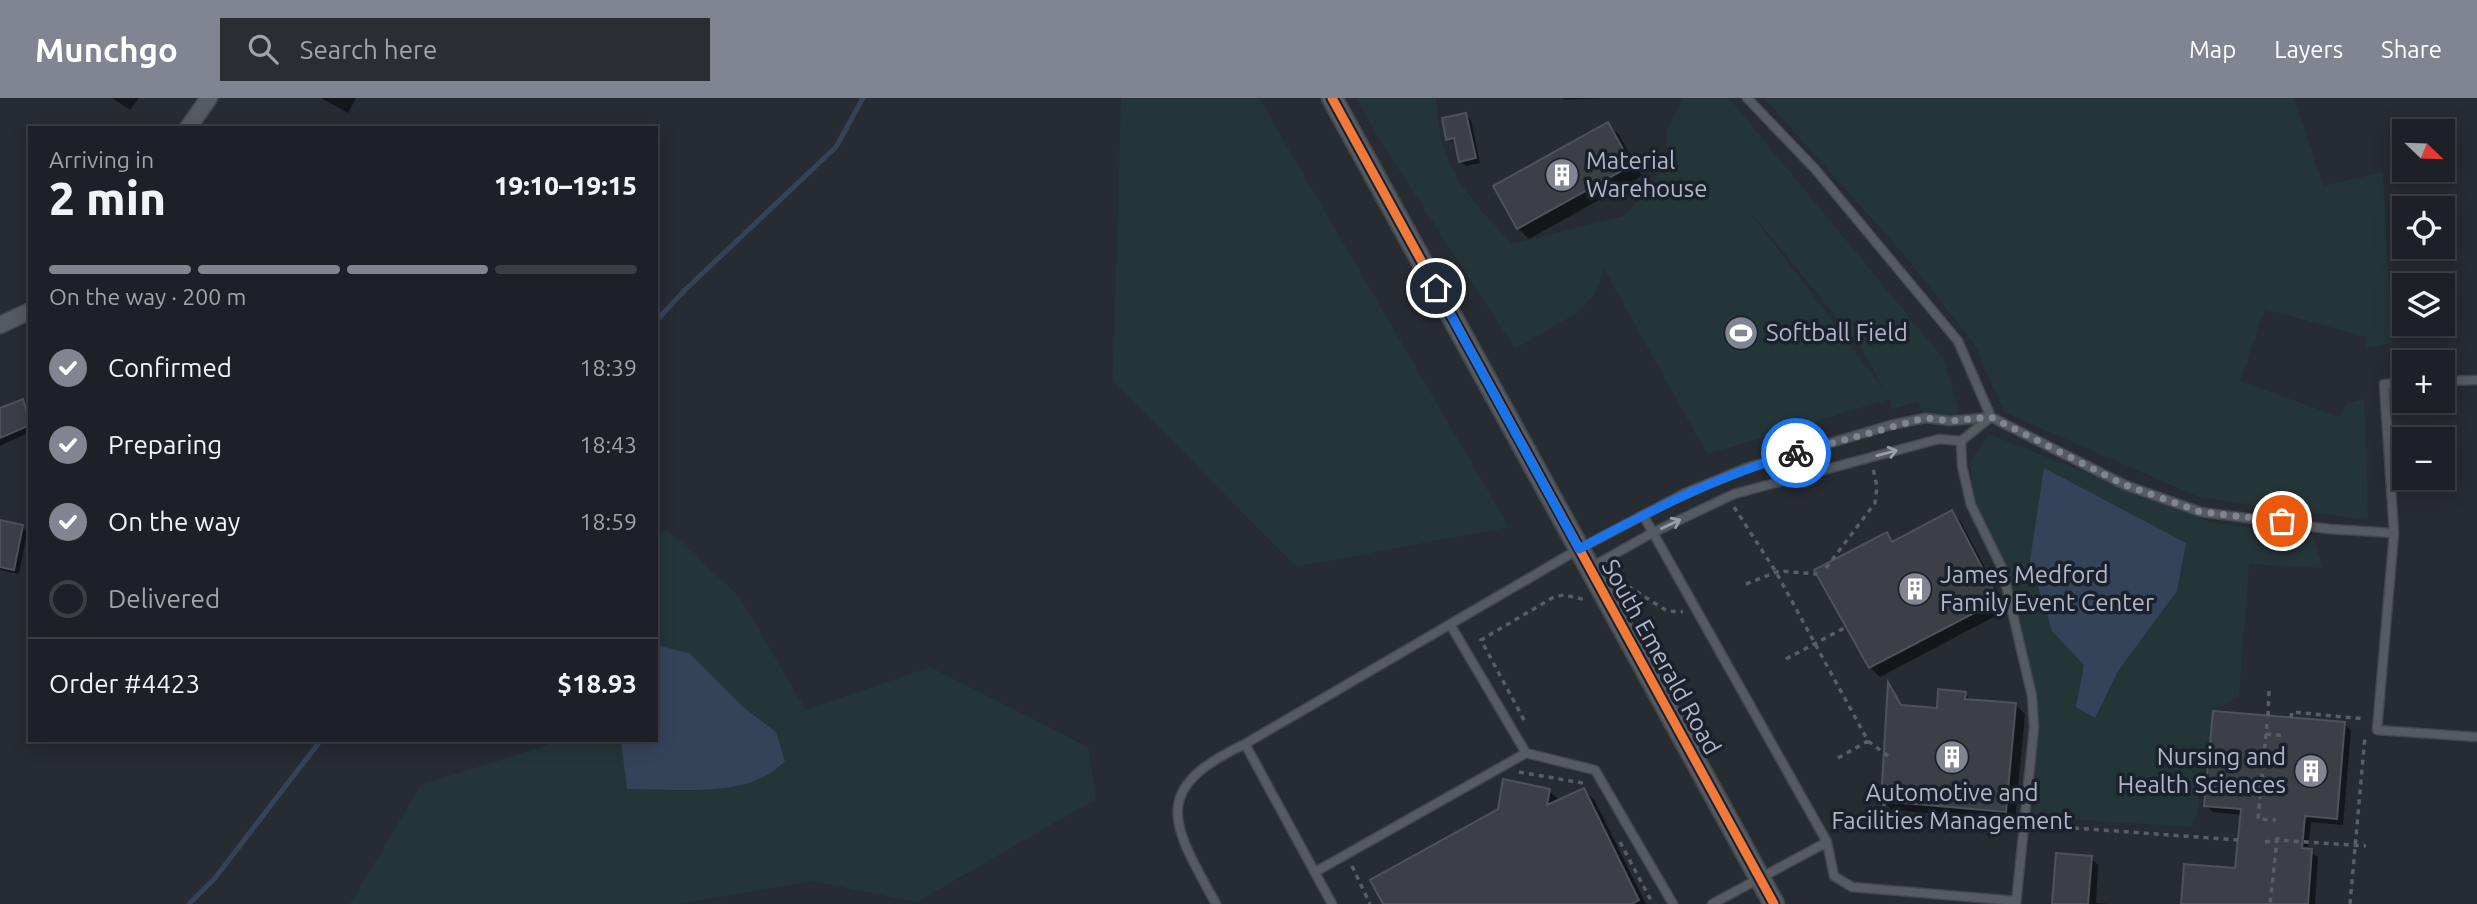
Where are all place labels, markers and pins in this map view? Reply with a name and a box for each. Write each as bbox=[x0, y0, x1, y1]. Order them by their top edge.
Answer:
place label: Material Warehouse bbox=[1586, 147, 1708, 202]
building icon: Material Warehouse bbox=[1543, 156, 1581, 194]
pin bbox=[1406, 258, 1466, 318]
sports icon: Softball Field bbox=[1722, 314, 1760, 352]
place label: Softball Field bbox=[1766, 319, 1908, 346]
pin bbox=[2252, 491, 2312, 551]
place label: James Medford Family Event Center bbox=[1940, 561, 2154, 616]
building icon: James Medford Family Event Center bbox=[1896, 570, 1934, 608]
building icon: Automotive and Facilities Management bbox=[1933, 738, 1971, 776]
place label: Nursing and Health Sciences bbox=[2117, 743, 2286, 798]
building icon: Nursing and Health Sciences bbox=[2292, 752, 2330, 790]
place label: Automotive and Facilities Management bbox=[1832, 779, 2073, 834]

